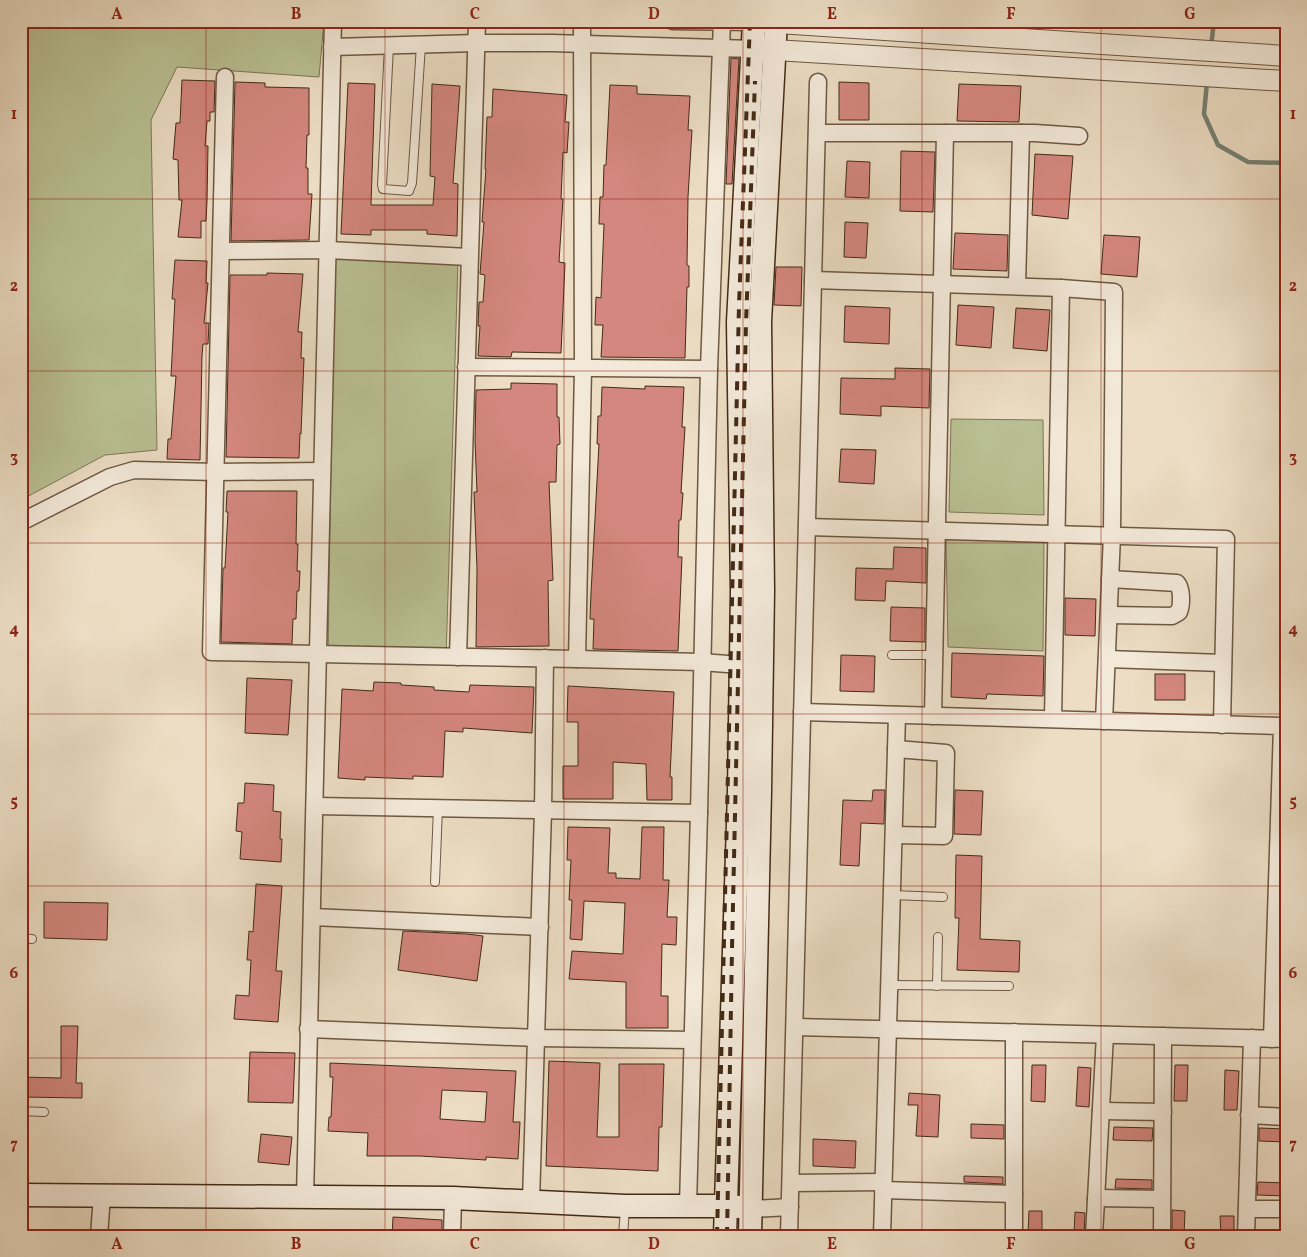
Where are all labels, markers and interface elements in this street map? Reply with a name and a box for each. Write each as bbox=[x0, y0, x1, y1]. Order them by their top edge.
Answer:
text: A bbox=[111, 4, 123, 26]
text: B bbox=[291, 4, 302, 26]
text: C bbox=[470, 4, 480, 26]
text: D bbox=[648, 4, 660, 26]
text: E bbox=[827, 4, 837, 26]
text: F bbox=[1006, 4, 1016, 26]
text: G bbox=[1184, 4, 1196, 26]
text: 1 bbox=[11, 104, 17, 126]
text: 1 bbox=[1290, 104, 1296, 126]
text: 2 bbox=[10, 276, 18, 298]
text: 2 bbox=[1289, 276, 1297, 298]
text: 3 bbox=[10, 447, 18, 469]
text: 3 bbox=[1289, 447, 1297, 469]
text: 4 bbox=[9, 619, 19, 641]
text: 4 bbox=[1288, 619, 1298, 641]
text: 5 bbox=[10, 791, 18, 813]
text: 5 bbox=[1289, 791, 1297, 813]
text: 6 bbox=[10, 963, 19, 985]
text: 6 bbox=[1289, 963, 1298, 985]
text: 7 bbox=[10, 1134, 18, 1156]
text: 7 bbox=[1289, 1134, 1297, 1156]
text: A bbox=[111, 1234, 123, 1256]
text: B bbox=[291, 1234, 302, 1256]
text: C bbox=[470, 1234, 480, 1256]
text: D bbox=[648, 1234, 660, 1256]
text: E bbox=[827, 1234, 837, 1256]
text: F bbox=[1006, 1234, 1016, 1256]
text: G bbox=[1184, 1234, 1196, 1256]

